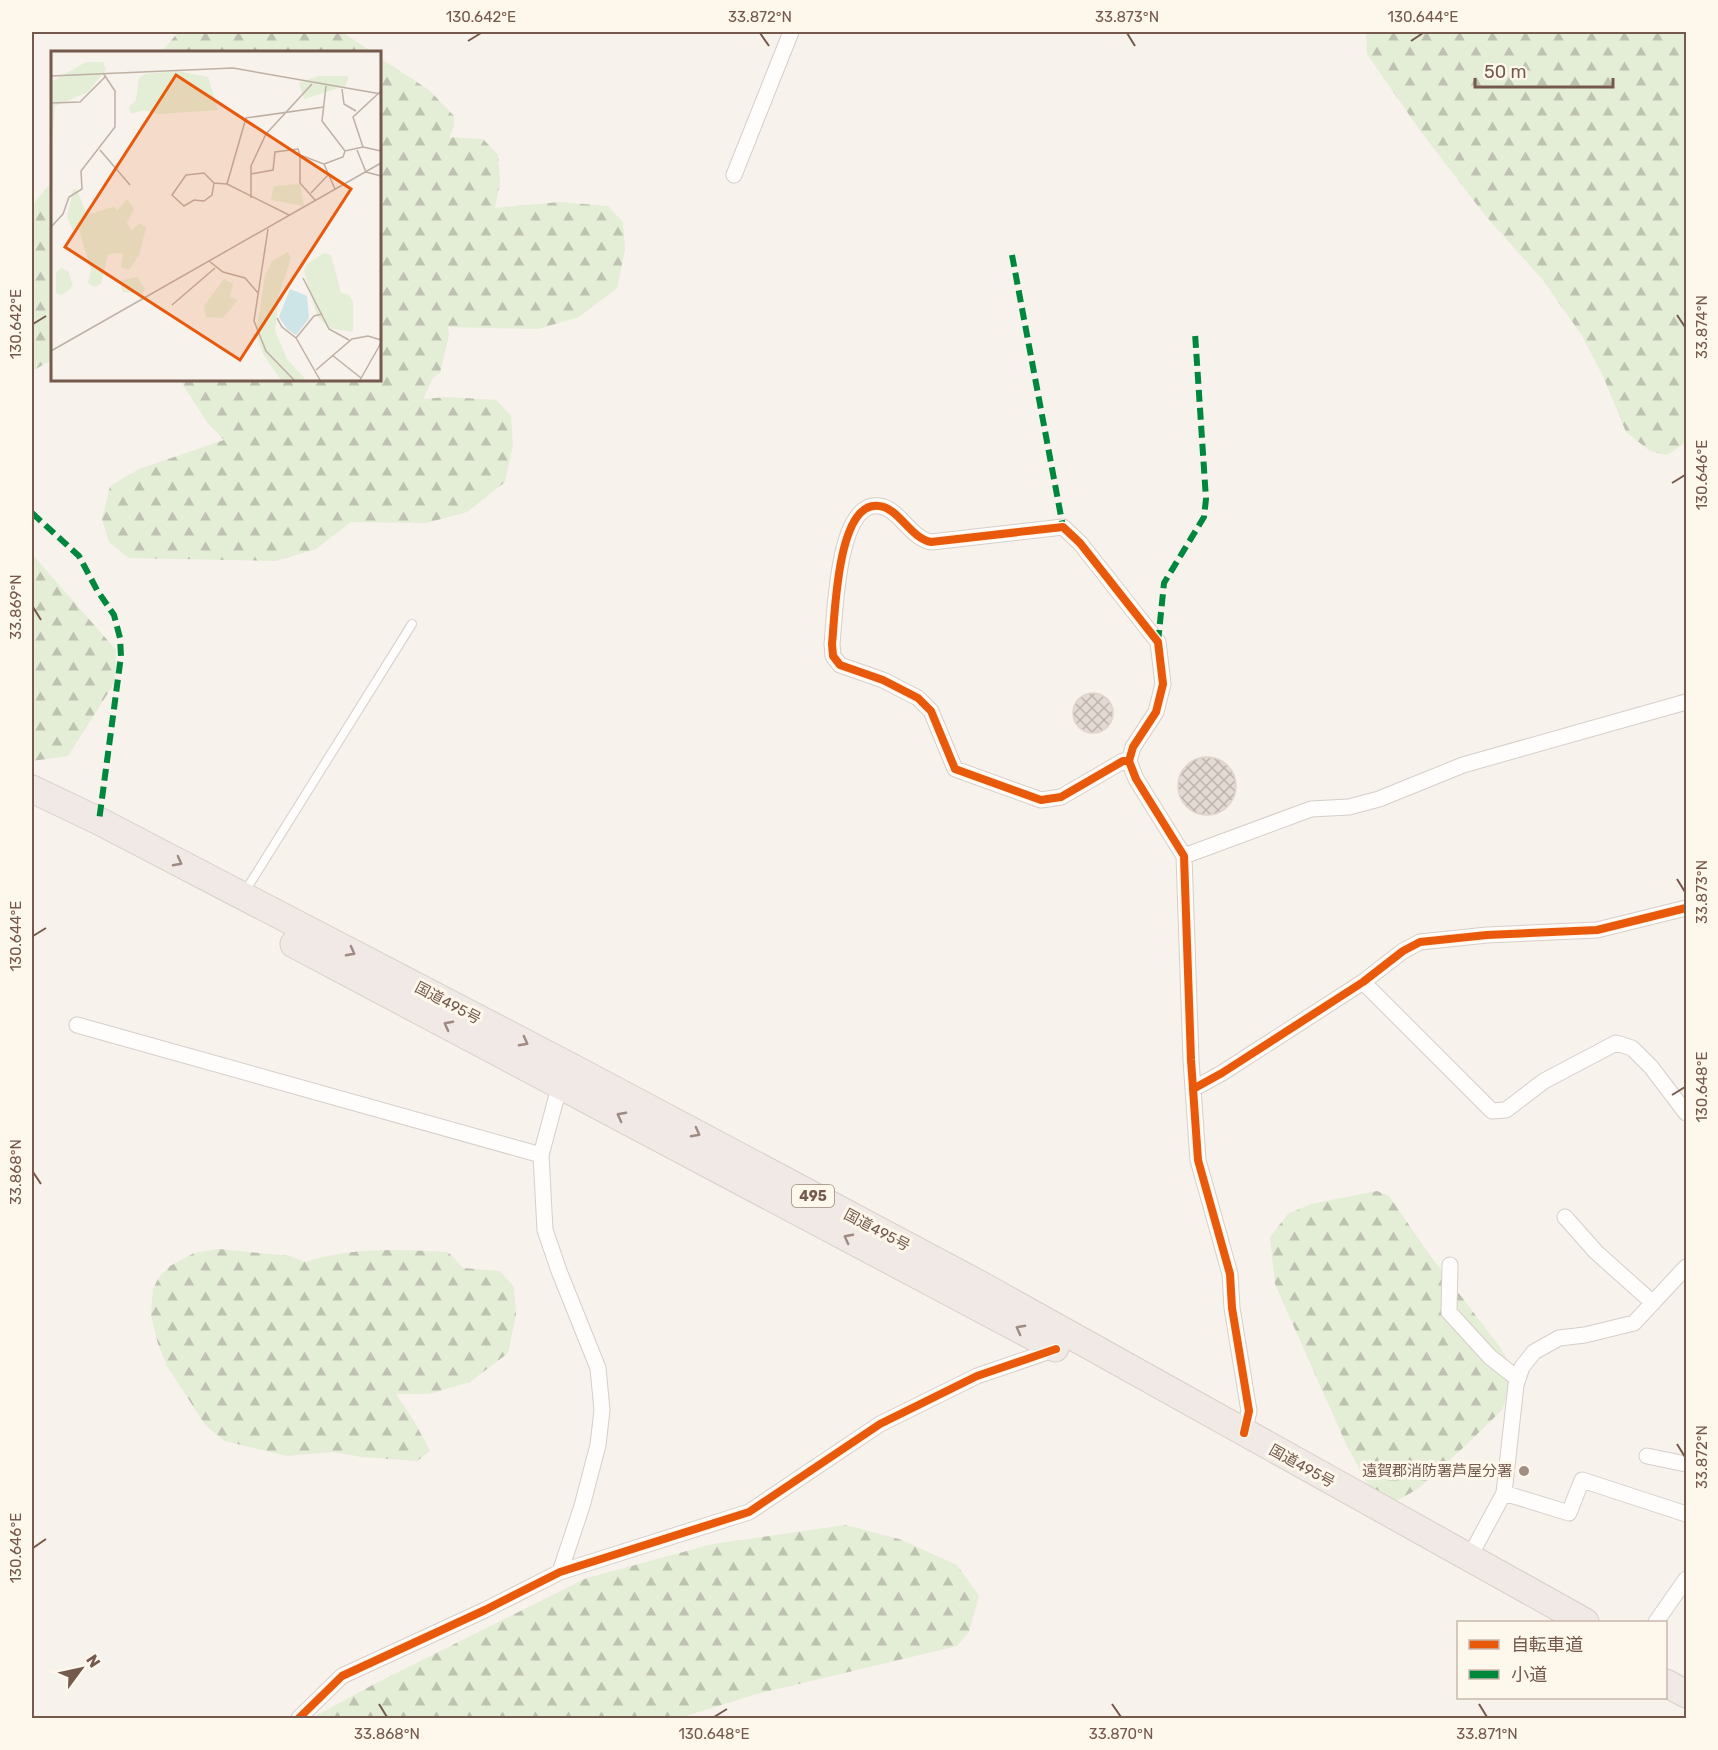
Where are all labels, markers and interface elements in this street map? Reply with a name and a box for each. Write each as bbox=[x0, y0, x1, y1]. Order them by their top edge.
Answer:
text: 130.642°E bbox=[446, 8, 516, 26]
text: 33.872°N bbox=[728, 8, 792, 26]
text: 33.873°N bbox=[1095, 8, 1159, 26]
text: 130.644°E bbox=[1388, 8, 1458, 26]
inset map bbox=[51, 51, 381, 381]
scale bar bbox=[1475, 51, 1613, 89]
text: 50 m bbox=[1484, 61, 1527, 83]
text: 130.642°E bbox=[7, 289, 25, 359]
text: 33.874°N bbox=[1693, 295, 1711, 359]
text: 130.646°E bbox=[1693, 440, 1711, 510]
text: 33.869°N bbox=[7, 574, 25, 640]
one-way arrow bbox=[171, 855, 182, 866]
text: 33.873°N bbox=[1693, 860, 1711, 924]
text: 130.644°E bbox=[7, 901, 25, 971]
one-way arrow bbox=[344, 945, 355, 956]
street label: 国道495号 bbox=[412, 978, 484, 1028]
one-way arrow bbox=[444, 1021, 454, 1032]
one-way arrow bbox=[517, 1035, 528, 1046]
text: 130.648°E bbox=[1693, 1051, 1711, 1123]
one-way arrow bbox=[616, 1112, 627, 1123]
one-way arrow bbox=[690, 1126, 701, 1138]
text: 33.868°N bbox=[7, 1139, 25, 1205]
road number: 495 bbox=[792, 1185, 834, 1207]
street label: 国道495号 bbox=[841, 1205, 913, 1255]
one-way arrow bbox=[844, 1234, 854, 1245]
one-way arrow bbox=[1015, 1325, 1026, 1337]
text: 33.872°N bbox=[1693, 1425, 1711, 1489]
street label: 国道495号 bbox=[1266, 1441, 1338, 1491]
place label: 遠賀郡消防署芦屋分署 bbox=[1362, 1462, 1512, 1480]
marker: 遠賀郡消防署芦屋分署 bbox=[1517, 1464, 1531, 1478]
text: 130.646°E bbox=[7, 1513, 25, 1583]
legend bbox=[1457, 1621, 1667, 1699]
text: 自転車道 bbox=[1511, 1634, 1583, 1656]
north arrow bbox=[51, 1639, 111, 1699]
text: N bbox=[82, 1651, 104, 1671]
text: 小道 bbox=[1511, 1664, 1547, 1686]
text: 33.868°N bbox=[354, 1725, 420, 1743]
text: 130.648°E bbox=[678, 1725, 750, 1743]
text: 33.870°N bbox=[1089, 1725, 1153, 1743]
text: 33.871°N bbox=[1456, 1725, 1518, 1743]

